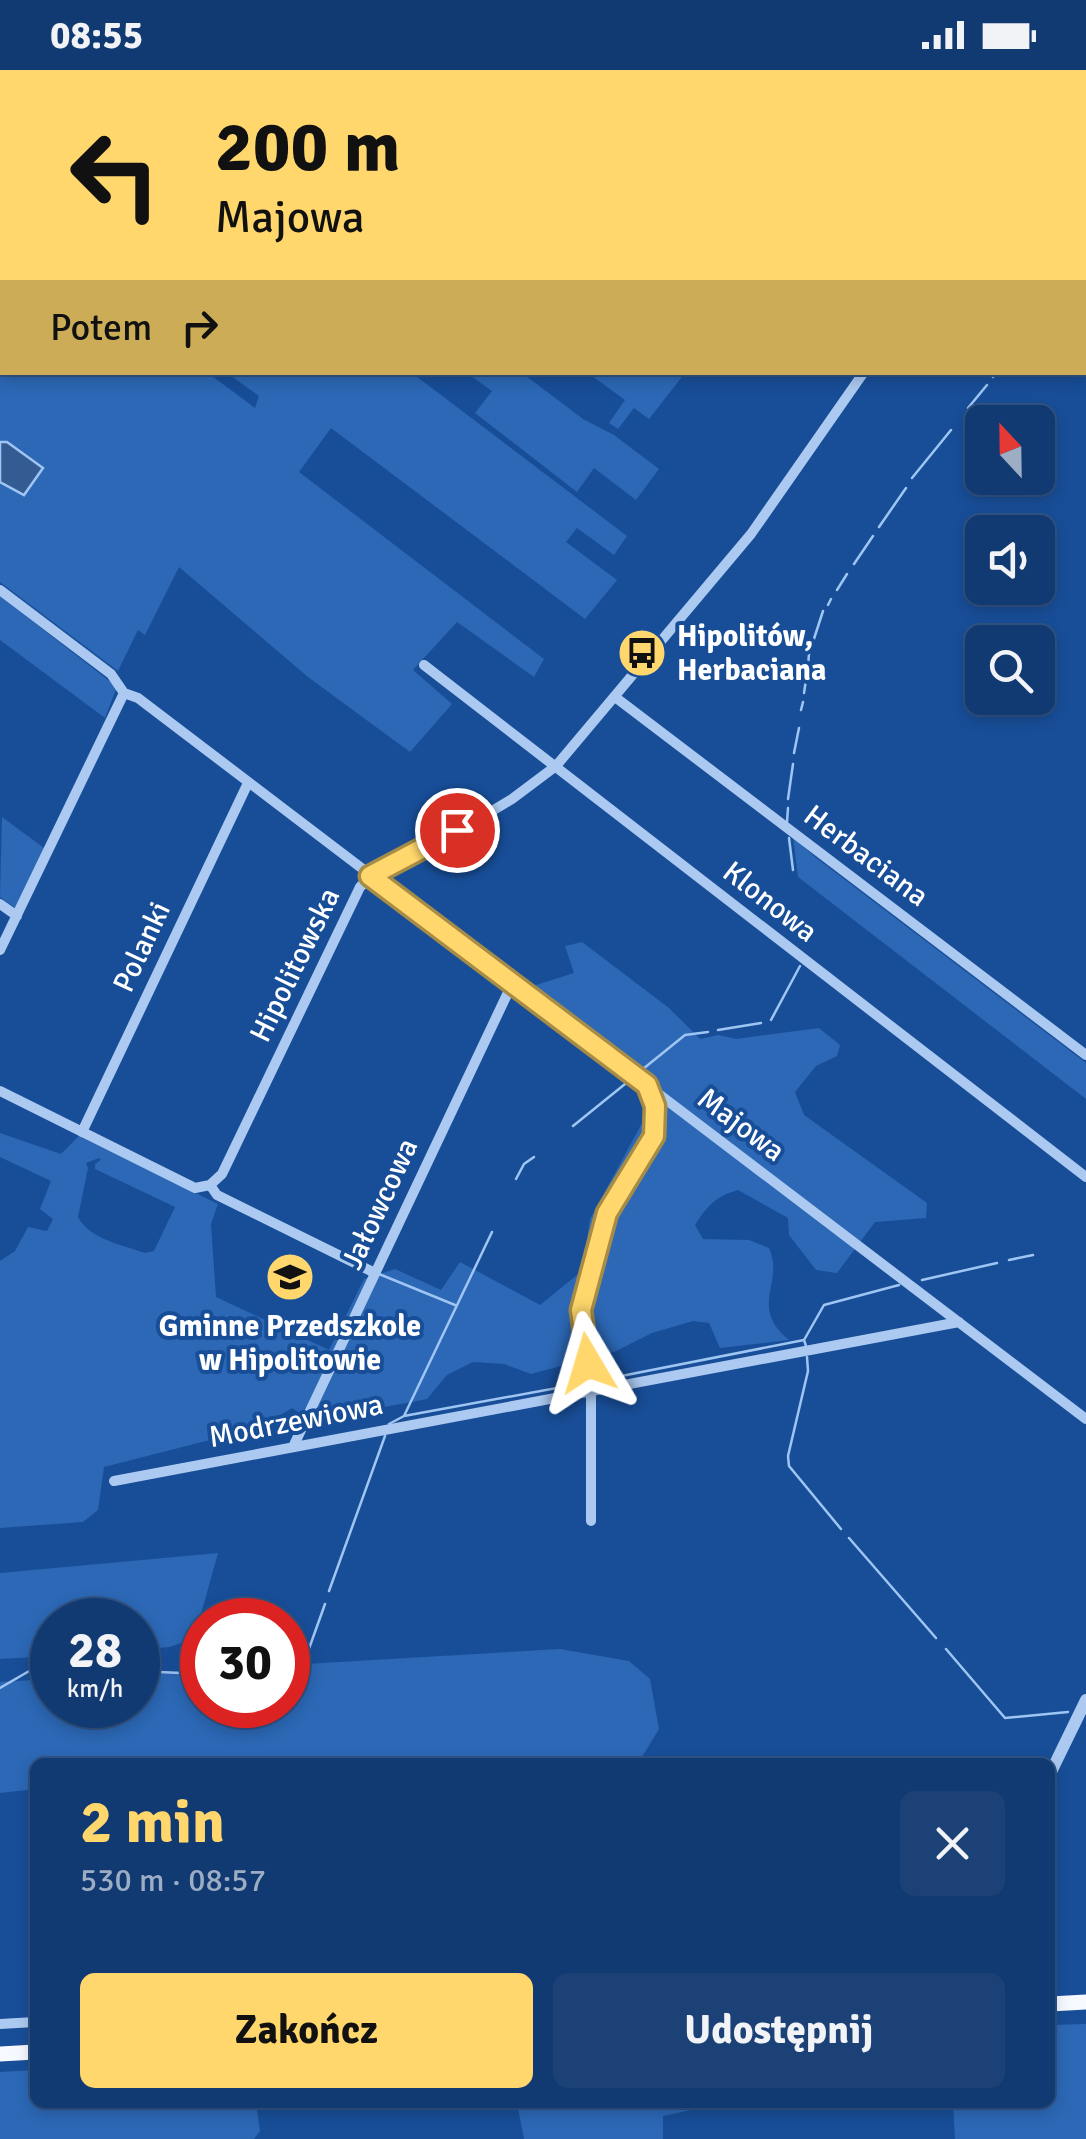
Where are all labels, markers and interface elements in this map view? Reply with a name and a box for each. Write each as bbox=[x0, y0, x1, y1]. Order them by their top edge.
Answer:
text: 08:55 bbox=[50, 12, 143, 59]
text: 200 m bbox=[215, 104, 400, 190]
icon: left bbox=[50, 110, 180, 240]
text: Majowa bbox=[215, 190, 365, 245]
icon: right bbox=[172, 300, 227, 355]
text: Potem bbox=[50, 304, 152, 351]
north arrow bbox=[965, 405, 1055, 495]
map controls bbox=[965, 405, 1055, 715]
button: sound bbox=[965, 515, 1055, 605]
place label: Hipolitów, Herbaciana bbox=[677, 618, 826, 689]
button: search bbox=[965, 625, 1055, 715]
bus stop icon: Hipolitów, Herbaciana bbox=[616, 627, 668, 679]
pin bbox=[415, 788, 500, 873]
street label: Herbaciana bbox=[796, 797, 936, 915]
icon: arrive bbox=[430, 803, 485, 858]
street label: Klonowa bbox=[715, 853, 825, 951]
street label: Hipolitowska bbox=[242, 882, 348, 1048]
street label: Polanki bbox=[105, 896, 179, 998]
street label: Majowa bbox=[690, 1080, 792, 1170]
street label: Jałowcowa bbox=[334, 1133, 426, 1275]
school or university icon: Gminne Przedszkole w Hipolitowie bbox=[264, 1251, 316, 1303]
place label: Gminne Przedszkole w Hipolitowie bbox=[159, 1308, 421, 1379]
position arrow bbox=[536, 1311, 640, 1415]
street label: Modrzewiowa bbox=[206, 1386, 386, 1456]
speed limit sign: 30 bbox=[180, 1598, 310, 1728]
text: 28 bbox=[68, 1620, 122, 1682]
text: km/h bbox=[67, 1673, 123, 1704]
text: 2 min bbox=[80, 1786, 225, 1860]
button: close bbox=[900, 1791, 1005, 1896]
text: 530 m · 08:57 bbox=[80, 1861, 266, 1900]
button: Zakończ bbox=[80, 1973, 533, 2088]
button: Udostępnij bbox=[553, 1973, 1005, 2088]

